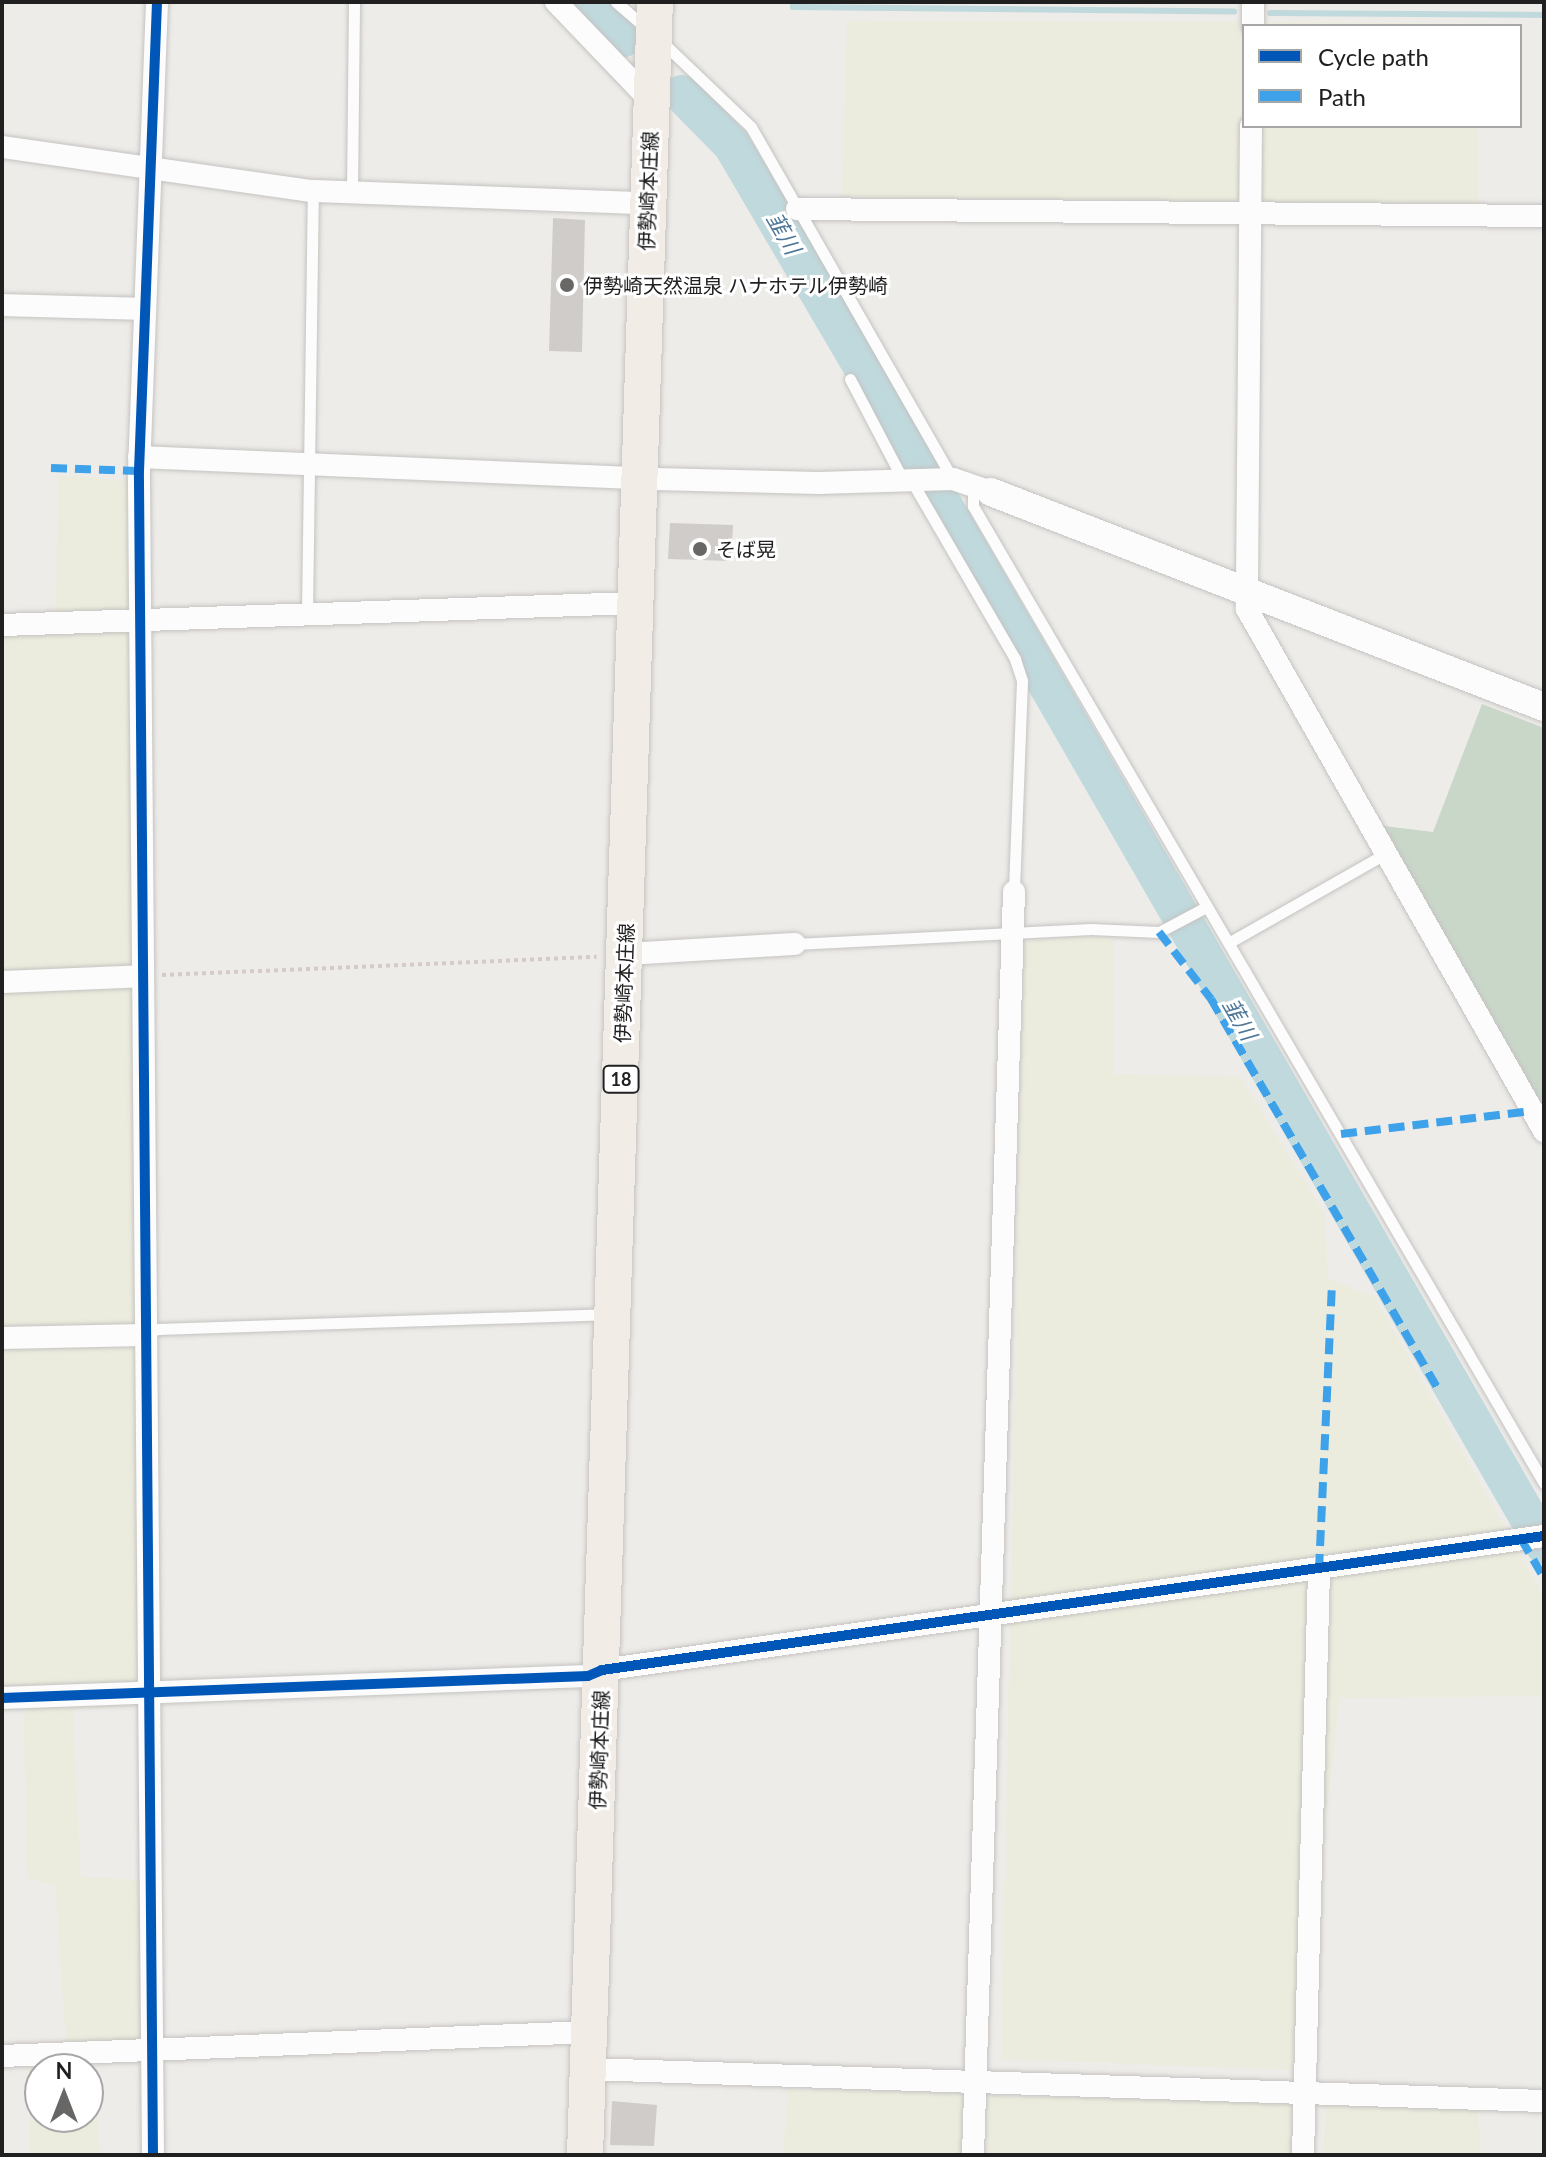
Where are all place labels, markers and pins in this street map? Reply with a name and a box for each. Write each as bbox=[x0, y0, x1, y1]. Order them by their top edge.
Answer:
place label: 伊勢崎天然温泉 ハナホテル伊勢崎 bbox=[583, 273, 888, 297]
marker: 伊勢崎天然温泉 ハナホテル伊勢崎 bbox=[558, 276, 576, 294]
place label: そば晃 bbox=[716, 537, 776, 561]
marker: そば晃 bbox=[691, 540, 709, 558]

